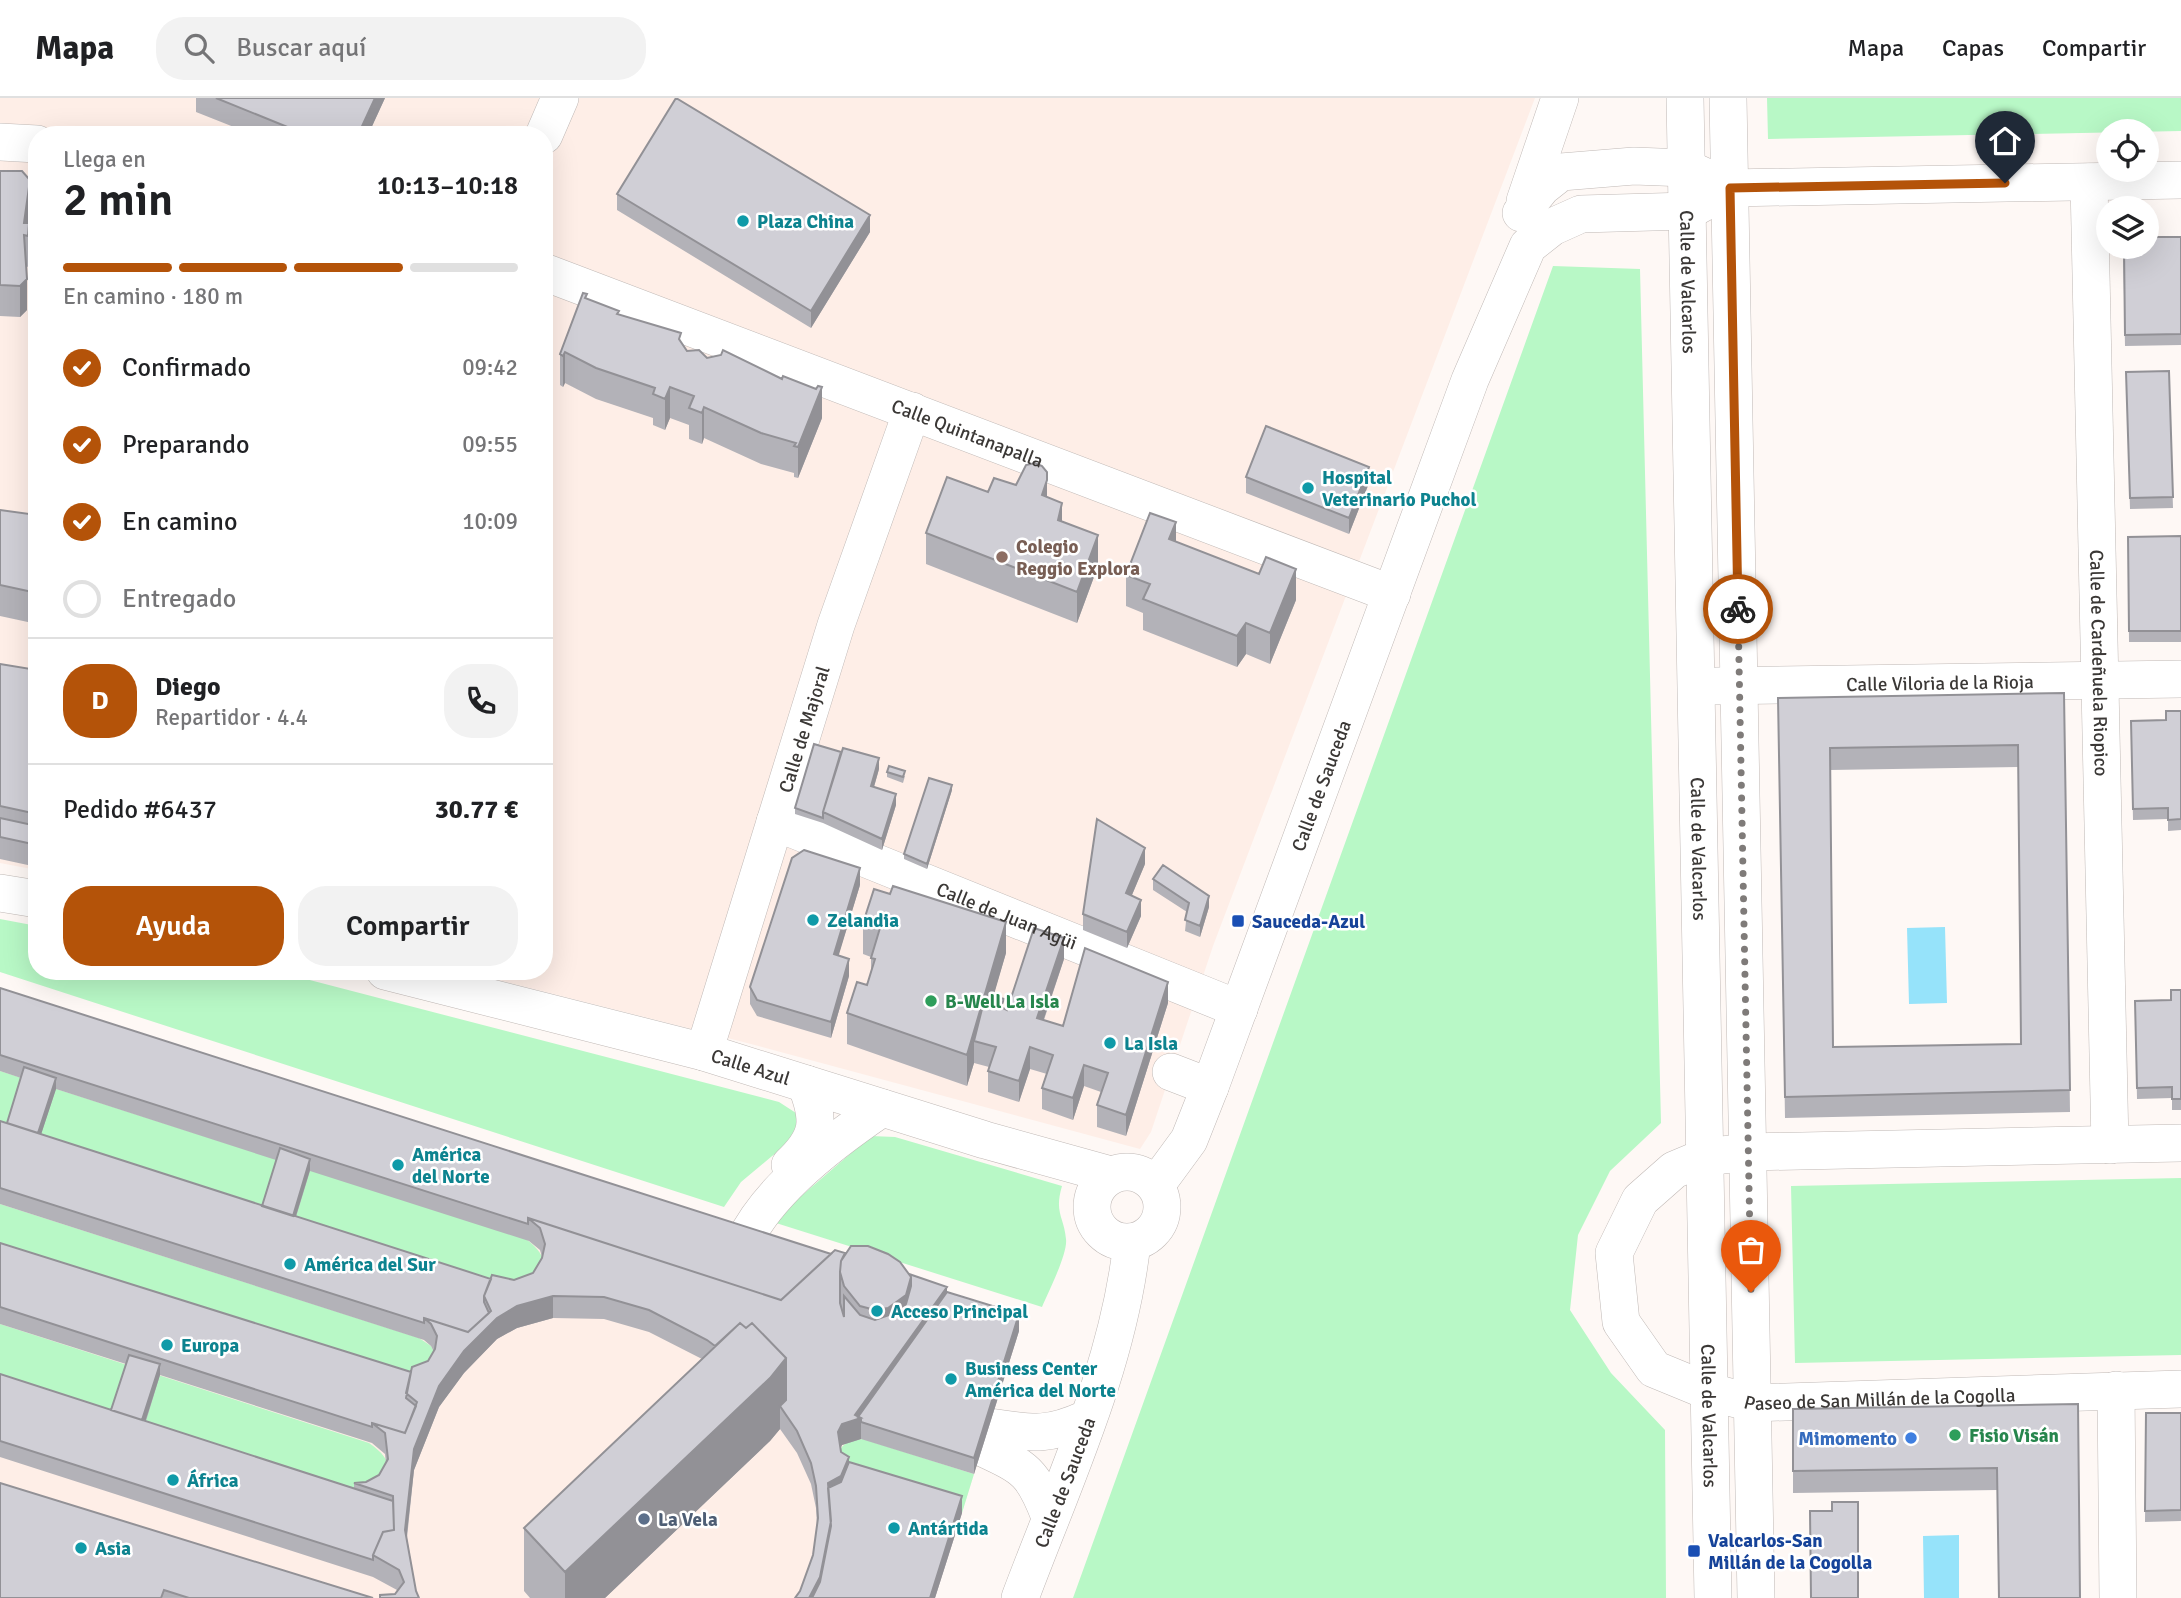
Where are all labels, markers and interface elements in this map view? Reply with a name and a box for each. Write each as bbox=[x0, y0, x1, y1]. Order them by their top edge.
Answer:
search box bbox=[156, 17, 646, 80]
text: Mapa bbox=[35, 28, 114, 69]
icon: search bbox=[180, 29, 218, 67]
text: Buscar aquí bbox=[236, 32, 366, 64]
text: Mapa bbox=[1848, 33, 1904, 63]
text: Capas bbox=[1942, 33, 2004, 63]
text: Compartir bbox=[2042, 33, 2146, 63]
pin bbox=[1975, 111, 2035, 183]
map controls bbox=[2096, 119, 2159, 259]
button: locate bbox=[2096, 119, 2159, 182]
icon: home bbox=[1986, 122, 2024, 160]
text: Llega en bbox=[63, 145, 146, 174]
text: 10:13–10:18 bbox=[377, 170, 518, 202]
text: 2 min bbox=[63, 172, 173, 228]
button: layers bbox=[2096, 196, 2159, 259]
place label: Plaza China bbox=[757, 210, 854, 234]
street label: Calle de Valcarlos bbox=[1674, 210, 1701, 354]
marker: Plaza China bbox=[735, 213, 751, 229]
text: En camino · 180 m bbox=[63, 282, 243, 311]
icon: check bbox=[63, 349, 101, 387]
text: Confirmado bbox=[122, 352, 251, 384]
text: 09:42 bbox=[462, 353, 518, 382]
street label: Calle Quintanapalla bbox=[888, 394, 1046, 473]
icon: check bbox=[63, 426, 101, 464]
text: Preparando bbox=[122, 429, 249, 461]
text: 09:55 bbox=[462, 430, 518, 459]
place label: Hospital Veterinario Puchol bbox=[1322, 466, 1476, 512]
marker: Hospital Veterinario Puchol bbox=[1300, 480, 1316, 496]
icon: check bbox=[63, 503, 101, 541]
text: En camino bbox=[122, 506, 238, 538]
text: 10:09 bbox=[462, 507, 518, 536]
place label: Colegio Reggio Explora bbox=[1016, 535, 1140, 581]
marker: Colegio Reggio Explora bbox=[994, 549, 1010, 565]
street label: Calle de Cardeñuela Riopico bbox=[2084, 549, 2113, 777]
courier bbox=[1703, 574, 1773, 644]
text: Entregado bbox=[122, 583, 236, 615]
icon: bike bbox=[1719, 590, 1757, 628]
street label: Calle de Majoral bbox=[774, 663, 836, 796]
button: phone bbox=[444, 664, 518, 738]
street label: Calle Viloria de la Rioja bbox=[1846, 670, 2034, 697]
text: Diego bbox=[155, 671, 221, 703]
text: D bbox=[91, 685, 109, 717]
text: Repartidor · 4.4 bbox=[155, 703, 308, 732]
street label: Calle de Sauceda bbox=[1287, 717, 1357, 855]
street label: Calle de Valcarlos bbox=[1685, 777, 1711, 921]
text: Pedido #6437 bbox=[63, 794, 217, 826]
text: 30.77 € bbox=[435, 794, 518, 826]
street label: Calle de Juan Agüi bbox=[933, 877, 1080, 955]
button: Ayuda bbox=[63, 886, 284, 966]
button: Compartir bbox=[298, 886, 518, 966]
place label: Zelandia bbox=[827, 909, 899, 933]
place label: Sauceda-Azul bbox=[1252, 910, 1365, 934]
marker: Zelandia bbox=[805, 912, 821, 928]
marker: Sauceda-Azul bbox=[1230, 913, 1246, 929]
place label: B-Well La Isla bbox=[945, 990, 1060, 1014]
marker: B-Well La Isla bbox=[923, 993, 939, 1009]
place label: La Isla bbox=[1124, 1032, 1178, 1056]
marker: La Isla bbox=[1102, 1035, 1118, 1051]
street label: Calle Azul bbox=[708, 1044, 793, 1091]
place label: América del Norte bbox=[412, 1143, 490, 1189]
marker: América del Norte bbox=[390, 1157, 406, 1173]
pin bbox=[1721, 1220, 1781, 1292]
icon: bag bbox=[1732, 1231, 1770, 1269]
place label: América del Sur bbox=[304, 1253, 436, 1277]
marker: América del Sur bbox=[282, 1256, 298, 1272]
place label: Acceso Principal bbox=[891, 1300, 1028, 1324]
marker: Acceso Principal bbox=[869, 1303, 885, 1319]
place label: Europa bbox=[181, 1334, 239, 1358]
marker: Europa bbox=[159, 1337, 175, 1353]
street label: Calle de Valcarlos bbox=[1695, 1344, 1722, 1488]
place label: Business Center América del Norte bbox=[965, 1357, 1116, 1403]
marker: Business Center América del Norte bbox=[943, 1371, 959, 1387]
street label: Paseo de San Millán de la Cogolla bbox=[1741, 1383, 2016, 1416]
street label: Calle de Sauceda bbox=[1030, 1414, 1101, 1551]
place label: Fisio Visán bbox=[1969, 1424, 2059, 1448]
place label: Mimomento bbox=[1798, 1427, 1897, 1451]
marker: Fisio Visán bbox=[1947, 1427, 1963, 1443]
marker: Mimomento bbox=[1903, 1430, 1919, 1446]
place label: África bbox=[187, 1469, 239, 1493]
marker: África bbox=[165, 1472, 181, 1488]
place label: La Vela bbox=[658, 1508, 718, 1532]
marker: La Vela bbox=[636, 1511, 652, 1527]
place label: Antártida bbox=[908, 1517, 989, 1541]
marker: Antártida bbox=[886, 1520, 902, 1536]
place label: Valcarlos-San Millán de la Cogolla bbox=[1708, 1529, 1873, 1575]
place label: Asia bbox=[95, 1537, 131, 1561]
marker: Asia bbox=[73, 1540, 89, 1556]
marker: Valcarlos-San Millán de la Cogolla bbox=[1686, 1543, 1702, 1559]

